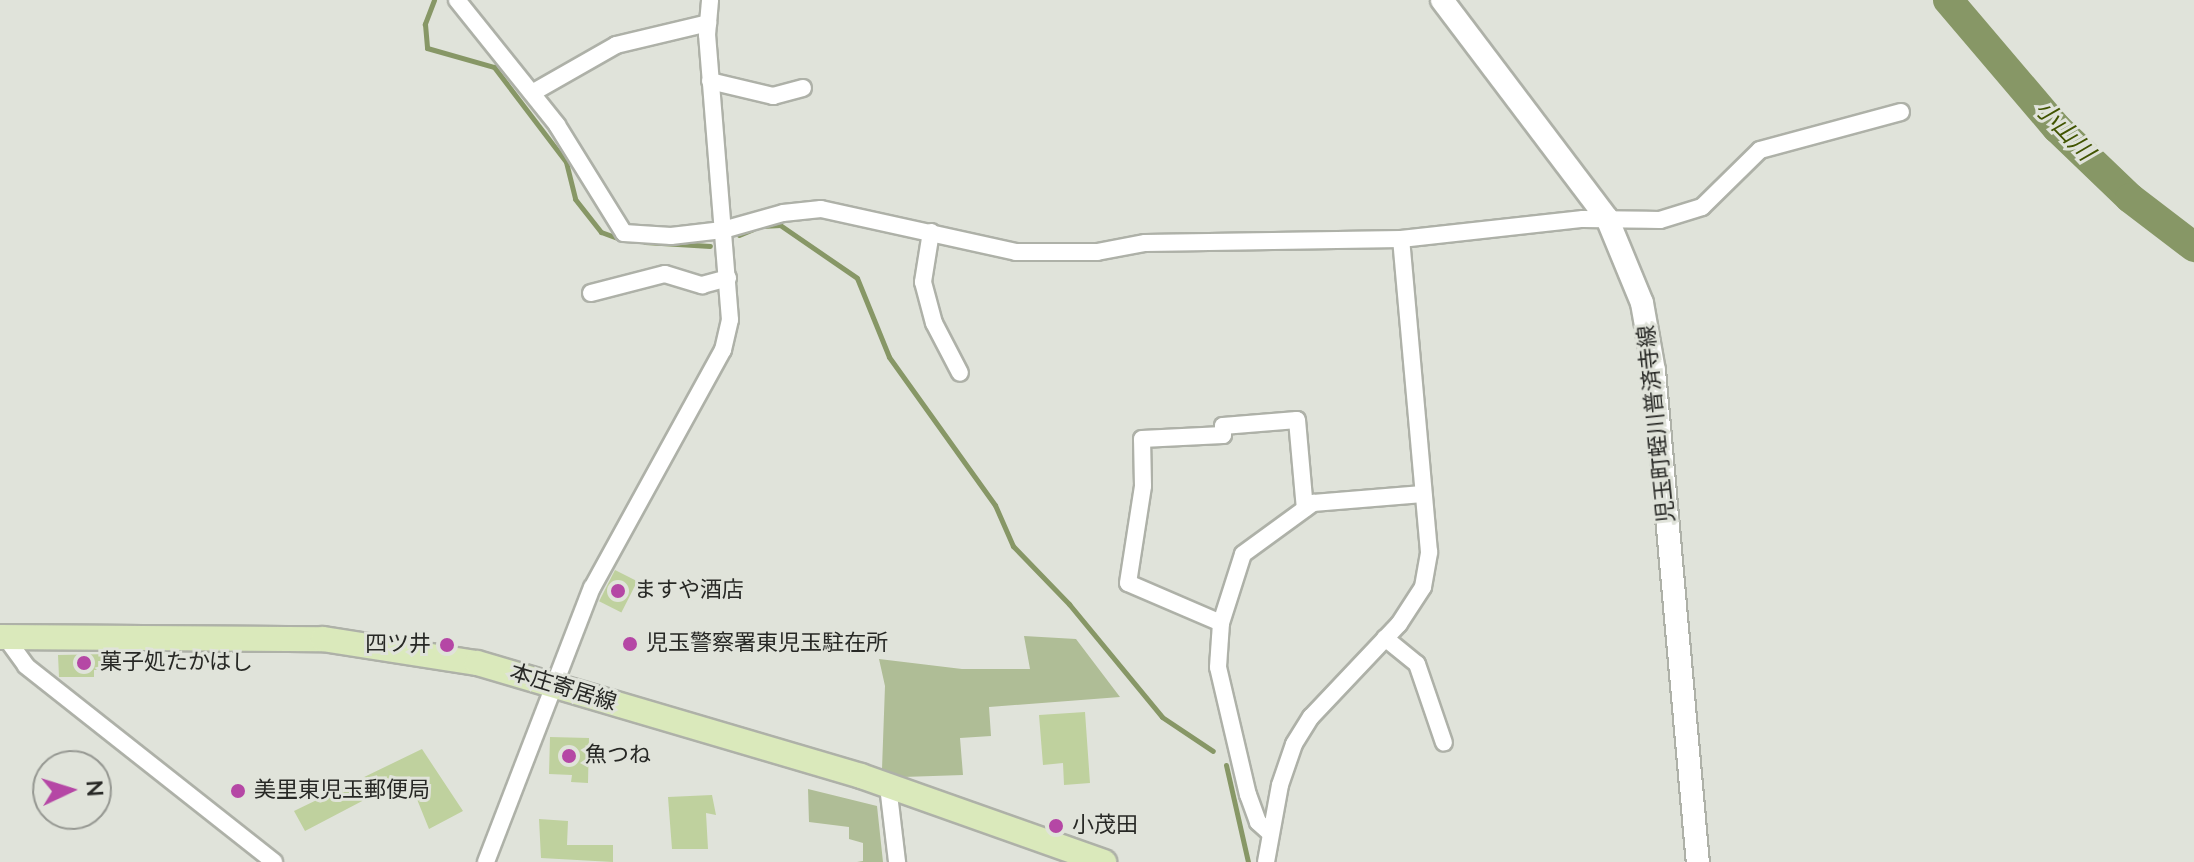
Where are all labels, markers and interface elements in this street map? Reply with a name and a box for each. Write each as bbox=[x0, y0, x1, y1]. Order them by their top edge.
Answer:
water label: 小山川 bbox=[2029, 95, 2099, 167]
street label: 児玉町蛭川普済寺線 bbox=[1634, 324, 1680, 524]
place label: ますや酒店 bbox=[634, 578, 744, 604]
marker: ますや酒店 bbox=[609, 582, 627, 600]
place label: 児玉警察署東児玉駐在所 bbox=[646, 631, 888, 657]
place label: 四ツ井 bbox=[365, 632, 431, 658]
marker: 児玉警察署東児玉駐在所 bbox=[621, 635, 639, 653]
marker: 四ツ井 bbox=[438, 636, 456, 654]
place label: 菓子処たかはし bbox=[100, 650, 254, 676]
marker: 菓子処たかはし bbox=[75, 654, 93, 672]
street label: 本庄寄居線 bbox=[507, 659, 619, 717]
place label: 魚つね bbox=[585, 743, 651, 769]
marker: 魚つね bbox=[560, 747, 578, 765]
north arrow bbox=[32, 750, 112, 830]
place label: 美里東児玉郵便局 bbox=[254, 778, 430, 804]
text: N bbox=[78, 779, 109, 798]
marker: 美里東児玉郵便局 bbox=[229, 782, 247, 800]
place label: 小茂田 bbox=[1072, 813, 1138, 839]
marker: 小茂田 bbox=[1047, 817, 1065, 835]

